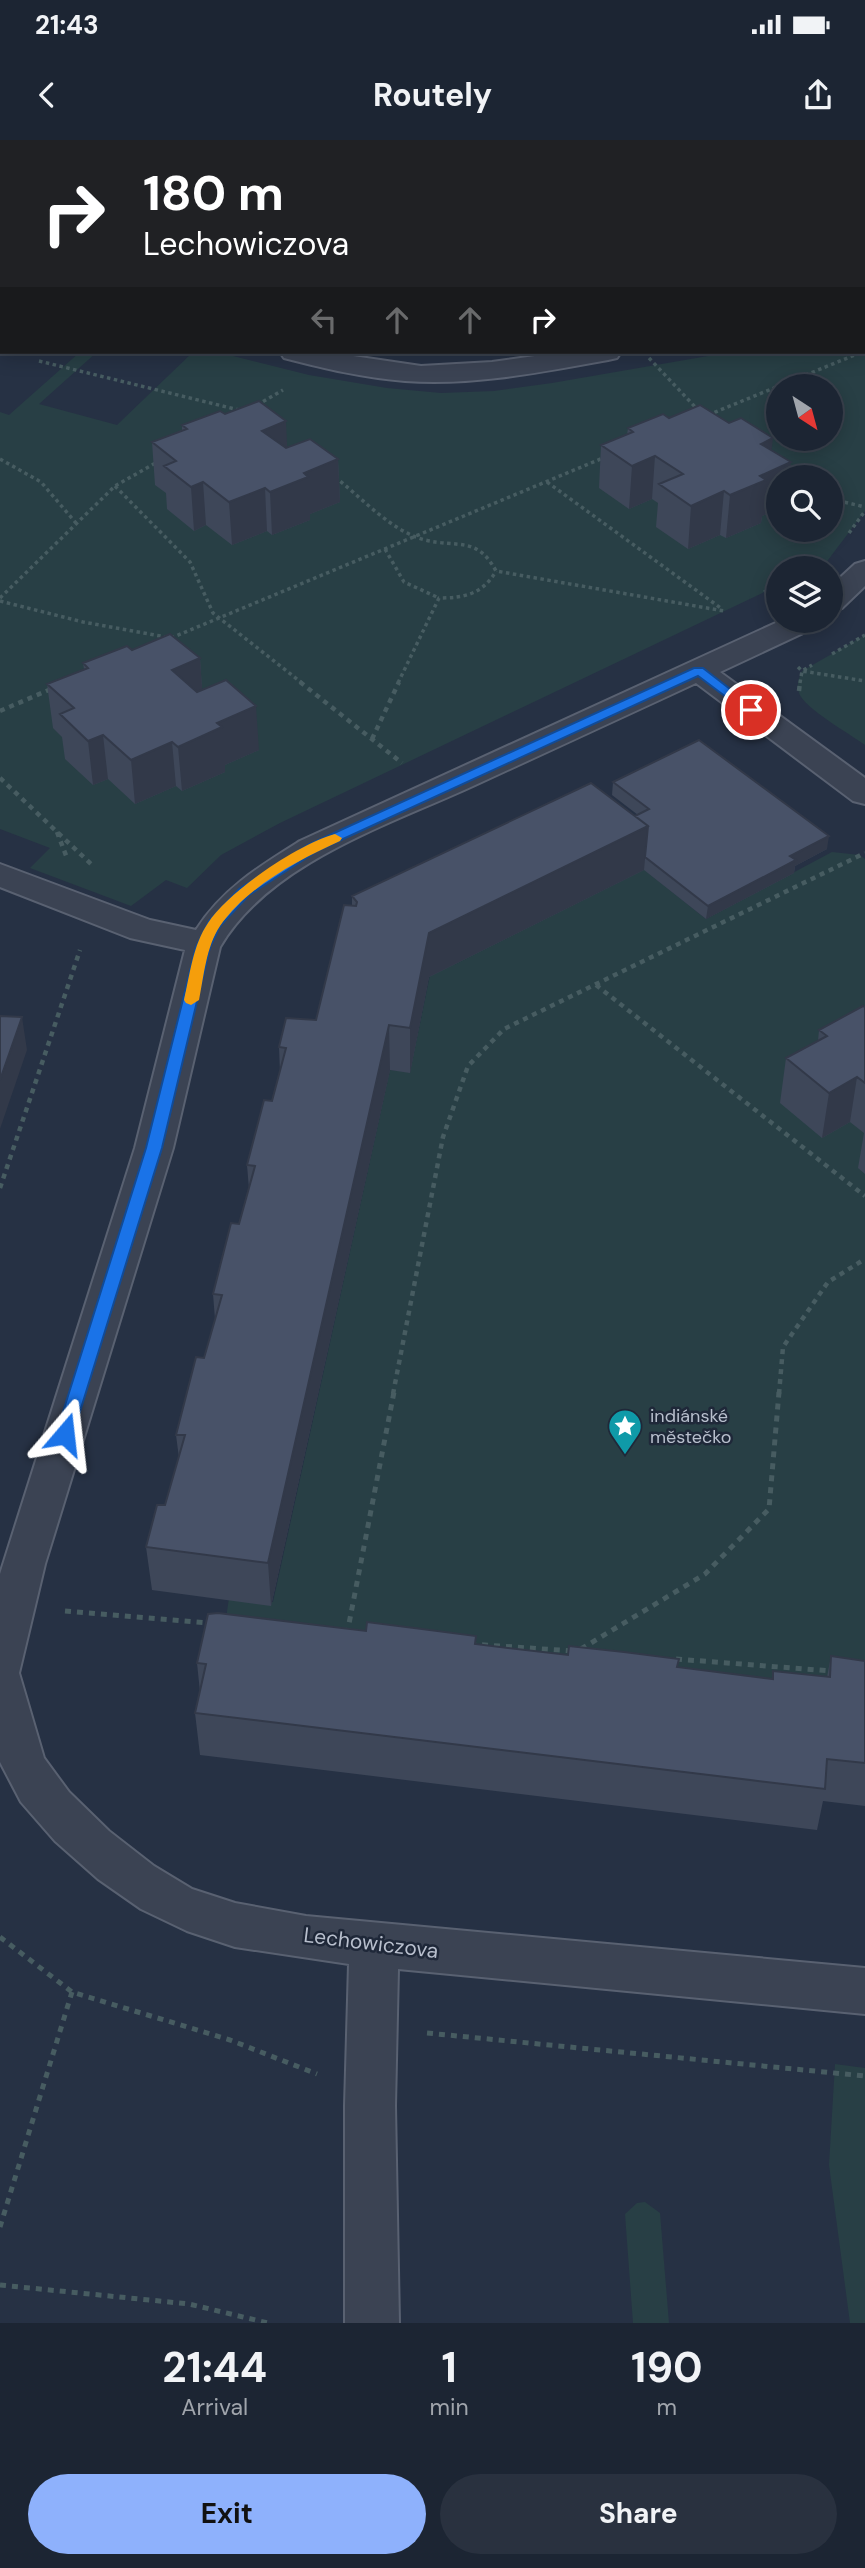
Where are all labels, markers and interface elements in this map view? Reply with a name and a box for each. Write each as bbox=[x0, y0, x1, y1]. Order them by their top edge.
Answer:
text: 21:43 bbox=[35, 8, 99, 42]
text: Routely bbox=[373, 74, 492, 116]
icon: back bbox=[28, 76, 66, 114]
icon: share bbox=[799, 76, 837, 114]
text: 180 m bbox=[143, 161, 284, 225]
icon: right bbox=[28, 168, 119, 259]
text: Lechowiczova bbox=[143, 223, 349, 265]
icon: left bbox=[305, 301, 343, 339]
icon: ahead bbox=[378, 301, 416, 339]
icon: ahead bbox=[451, 301, 489, 339]
icon: right bbox=[524, 301, 562, 339]
north arrow bbox=[766, 374, 844, 452]
map controls bbox=[766, 374, 843, 633]
button: search bbox=[766, 465, 843, 542]
button: layers bbox=[766, 556, 843, 633]
pin bbox=[721, 680, 781, 740]
icon: arrive bbox=[732, 691, 770, 729]
position arrow bbox=[28, 1397, 102, 1471]
place label: indiánské městečko bbox=[650, 1404, 731, 1449]
place icon: indiánské městečko bbox=[606, 1407, 644, 1456]
street label: Lechowiczova bbox=[302, 1921, 440, 1965]
text: 21:44 bbox=[162, 2340, 267, 2395]
text: 1 bbox=[441, 2340, 457, 2395]
text: 190 bbox=[631, 2340, 703, 2395]
text: Arrival bbox=[181, 2392, 248, 2422]
text: min bbox=[430, 2392, 469, 2422]
text: m bbox=[657, 2392, 677, 2422]
button: Exit bbox=[28, 2474, 426, 2554]
button: Share bbox=[440, 2474, 837, 2554]

